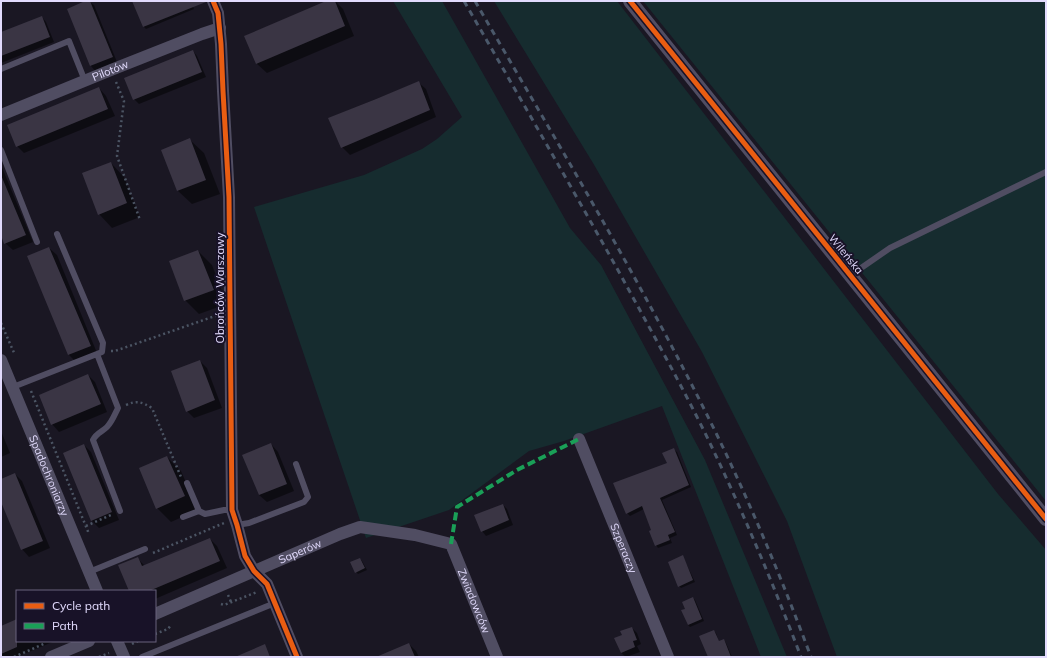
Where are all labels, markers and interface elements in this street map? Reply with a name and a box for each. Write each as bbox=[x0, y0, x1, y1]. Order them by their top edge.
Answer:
street label: Pilotów bbox=[90, 57, 131, 84]
street label: Wileńska bbox=[826, 231, 866, 277]
street label: Obrońców Warszawy bbox=[213, 232, 227, 343]
street label: Spadochroniarzy bbox=[26, 433, 72, 518]
street label: Szperaczy bbox=[607, 521, 640, 575]
street label: Saperów bbox=[276, 536, 324, 567]
street label: Zwiadowców bbox=[455, 567, 494, 636]
legend bbox=[16, 590, 156, 642]
text: Cycle path bbox=[52, 598, 110, 613]
text: Path bbox=[52, 618, 78, 633]

